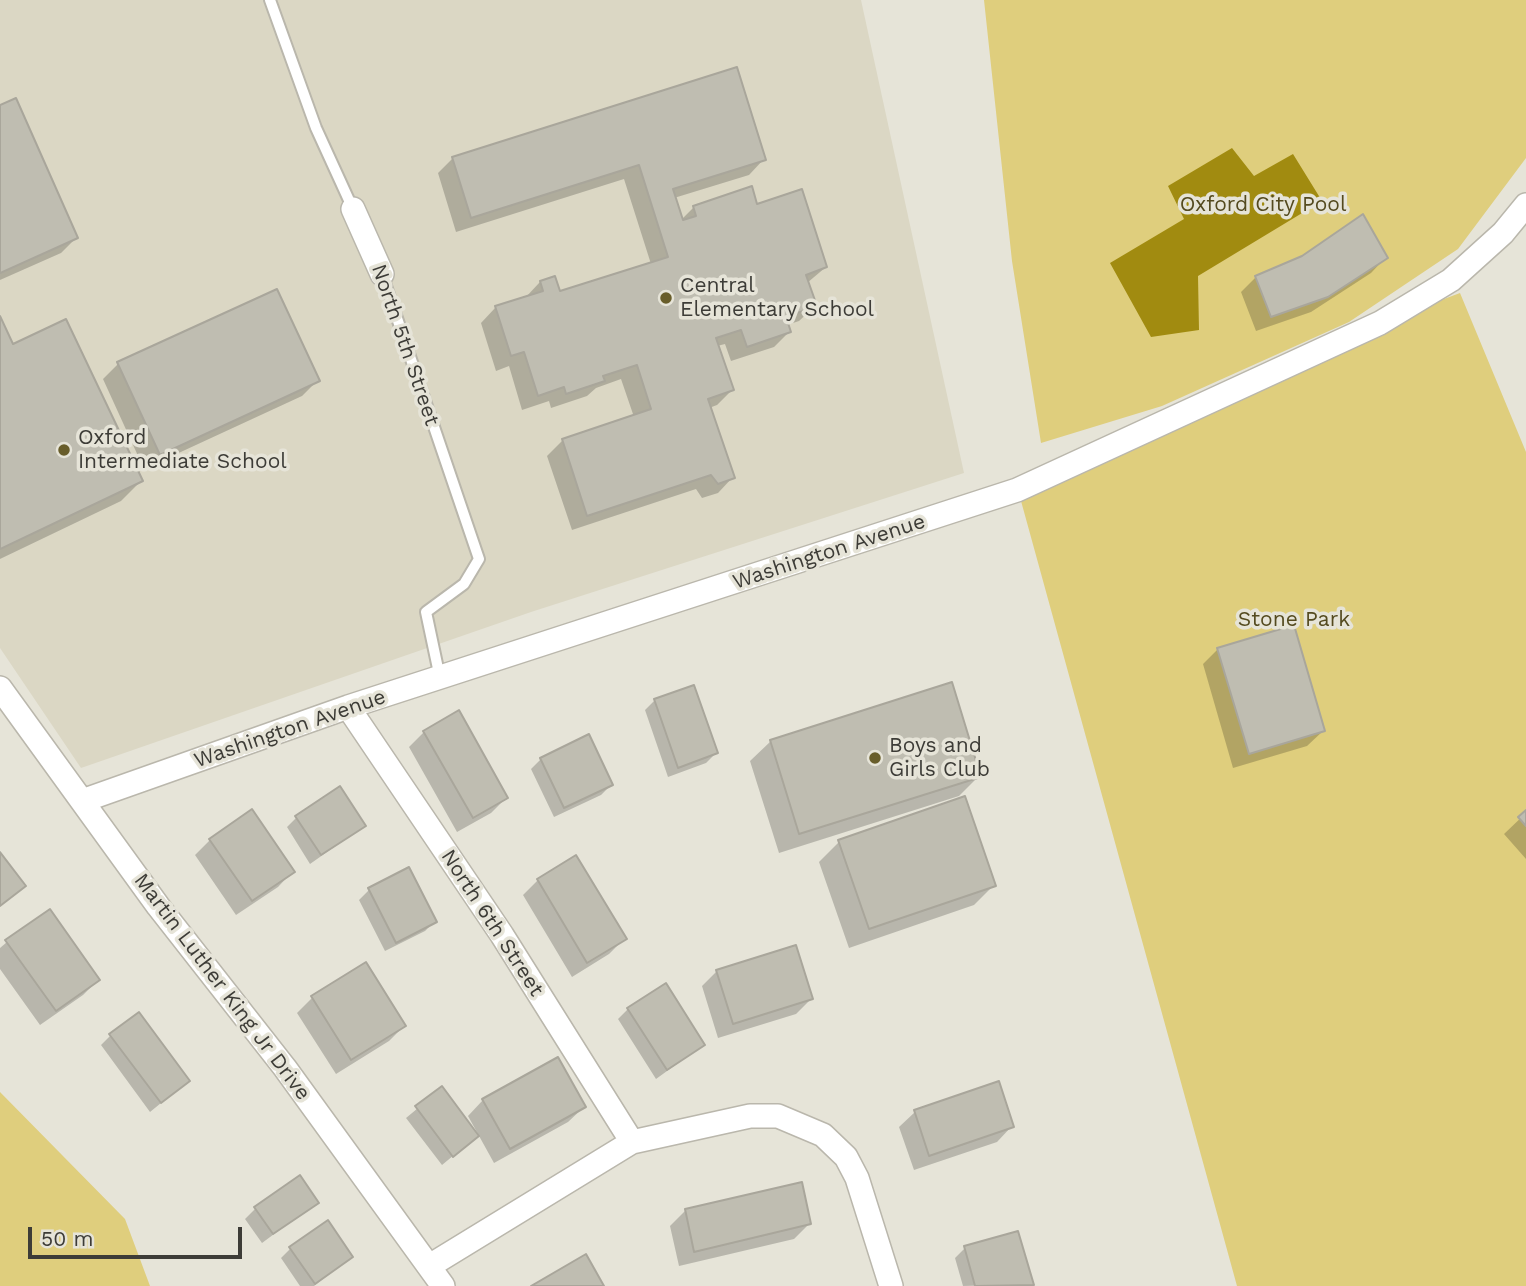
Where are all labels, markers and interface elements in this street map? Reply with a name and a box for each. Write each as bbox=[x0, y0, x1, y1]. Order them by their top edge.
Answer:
park label: Oxford City Pool bbox=[1180, 192, 1346, 218]
street label: North 5th Street bbox=[366, 261, 444, 429]
place label: Central Elementary School bbox=[680, 273, 874, 323]
marker: Central Elementary School bbox=[658, 290, 674, 306]
place label: Oxford Intermediate School bbox=[78, 425, 287, 475]
marker: Oxford Intermediate School bbox=[56, 442, 72, 458]
street label: Washington Avenue bbox=[730, 509, 928, 595]
park label: Stone Park bbox=[1238, 607, 1350, 633]
street label: Washington Avenue bbox=[191, 684, 389, 774]
place label: Boys and Girls Club bbox=[889, 733, 990, 783]
marker: Boys and Girls Club bbox=[867, 750, 883, 766]
street label: North 6th Street bbox=[435, 845, 549, 1001]
street label: Martin Luther King Jr Drive bbox=[128, 869, 316, 1105]
scale bar bbox=[32, 1212, 245, 1256]
text: 50 m bbox=[41, 1226, 93, 1251]

